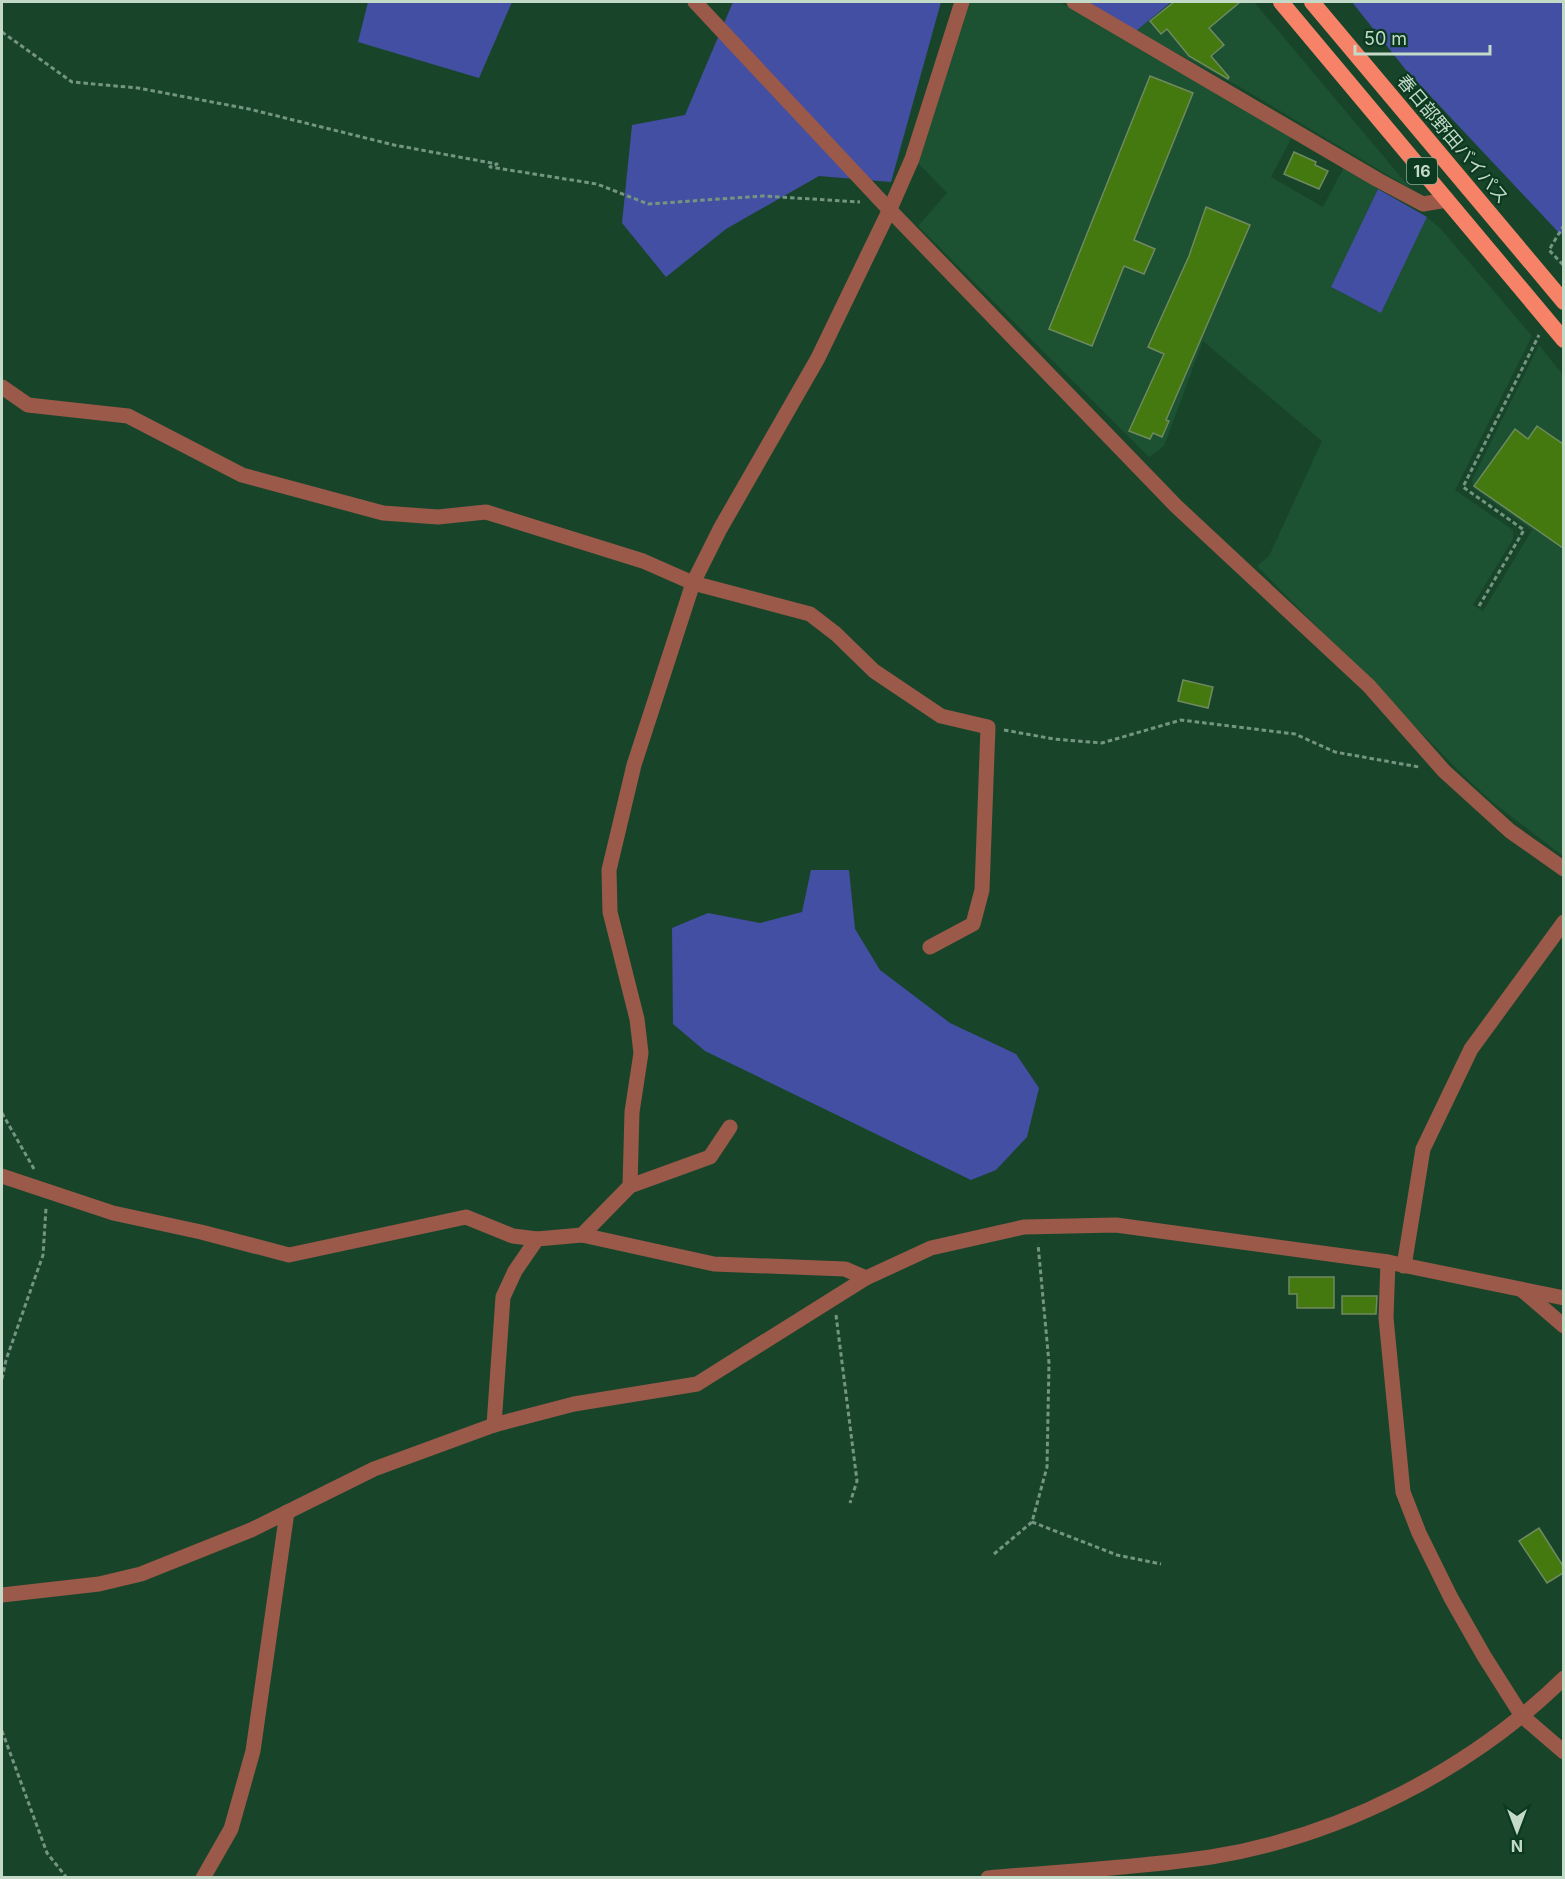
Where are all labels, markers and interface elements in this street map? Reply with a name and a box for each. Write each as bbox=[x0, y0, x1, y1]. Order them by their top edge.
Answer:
scale bar bbox=[1355, 18, 1490, 56]
text: 50 m bbox=[1364, 28, 1407, 49]
street label: 春日部野田バイパス bbox=[1393, 70, 1513, 208]
road number: 16 bbox=[1407, 158, 1437, 184]
north arrow bbox=[1487, 1801, 1547, 1861]
text: N bbox=[1511, 1836, 1523, 1856]

